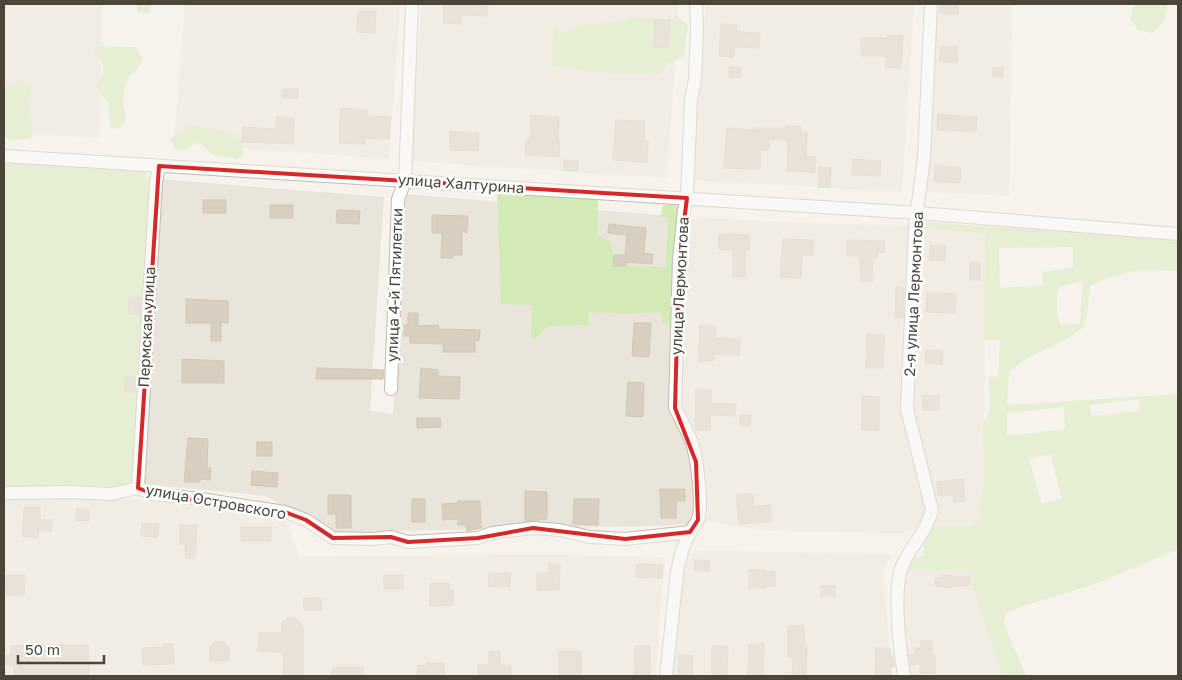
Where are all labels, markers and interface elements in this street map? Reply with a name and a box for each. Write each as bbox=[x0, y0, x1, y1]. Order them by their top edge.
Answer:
street label: улица Халтурина bbox=[397, 170, 525, 196]
street label: улица 4-й Пятилетки bbox=[382, 208, 406, 362]
street label: 2-я улица Лермонтова bbox=[900, 211, 926, 377]
street label: улица Лермонтова bbox=[666, 216, 692, 356]
street label: Пермская улица bbox=[134, 266, 158, 388]
street label: улица Островского bbox=[145, 480, 288, 522]
scale bar bbox=[18, 632, 104, 664]
text: 50 m bbox=[25, 640, 60, 658]

